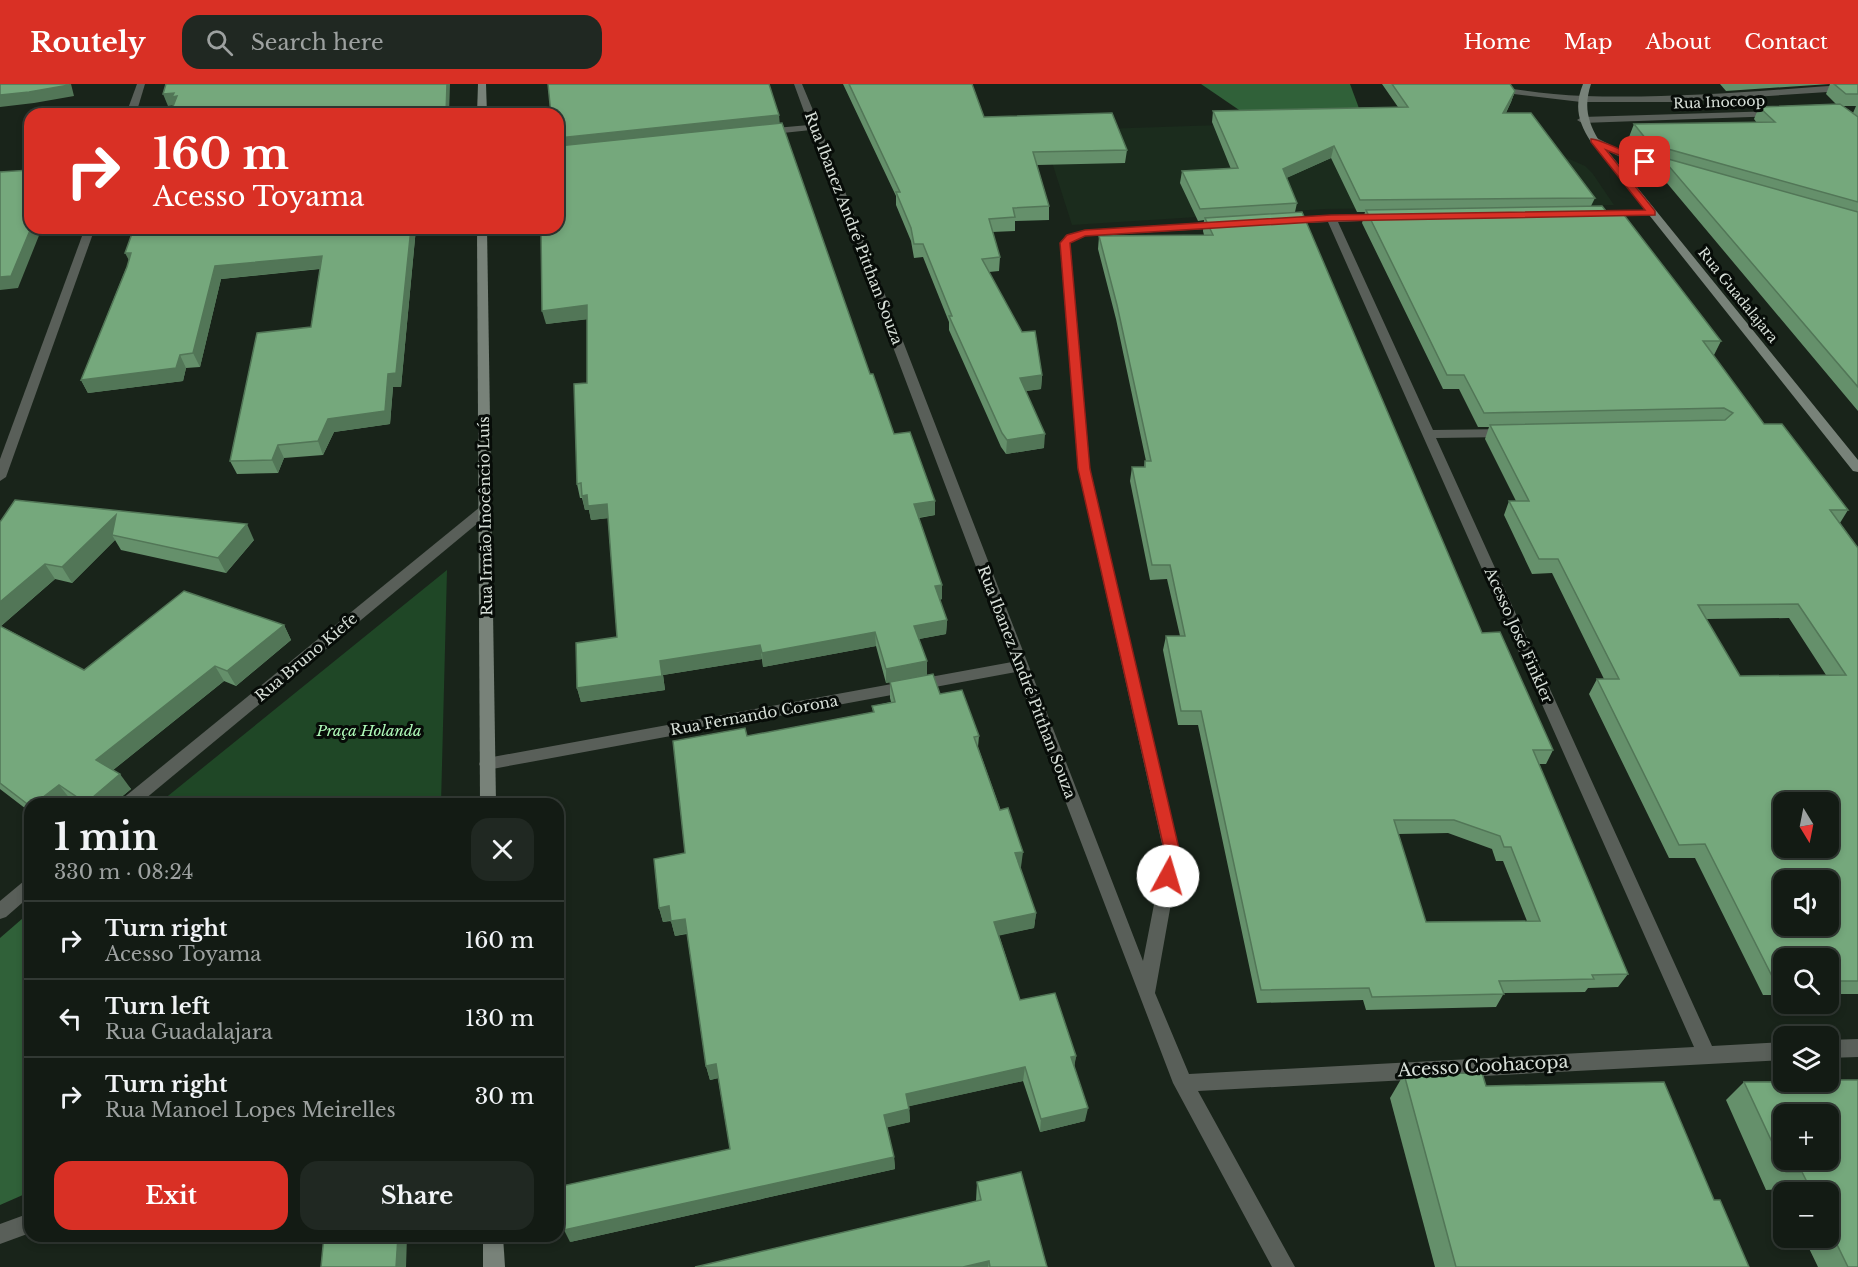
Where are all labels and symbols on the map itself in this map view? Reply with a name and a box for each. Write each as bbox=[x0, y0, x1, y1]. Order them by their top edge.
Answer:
street label: Rua Inocoop bbox=[1673, 91, 1765, 113]
street label: Rua Ibanez André Pitthan Souza bbox=[801, 109, 908, 348]
pin bbox=[1619, 136, 1670, 187]
street label: Rua Guadalajara bbox=[1694, 244, 1782, 346]
street label: Rua Irmão Inocêncio Luís bbox=[474, 416, 496, 616]
street label: Rua Ibanez André Pitthan Souza bbox=[974, 563, 1081, 802]
street label: Acesso José Finkler bbox=[1480, 563, 1558, 706]
street label: Rua Bruno Kiefe bbox=[251, 609, 361, 705]
street label: Rua Fernando Corona bbox=[669, 691, 840, 739]
park label: Praça Holanda bbox=[315, 721, 422, 740]
north arrow bbox=[1773, 792, 1839, 858]
position arrow bbox=[1136, 844, 1200, 908]
street label: Acesso Coohacopa bbox=[1396, 1051, 1569, 1082]

